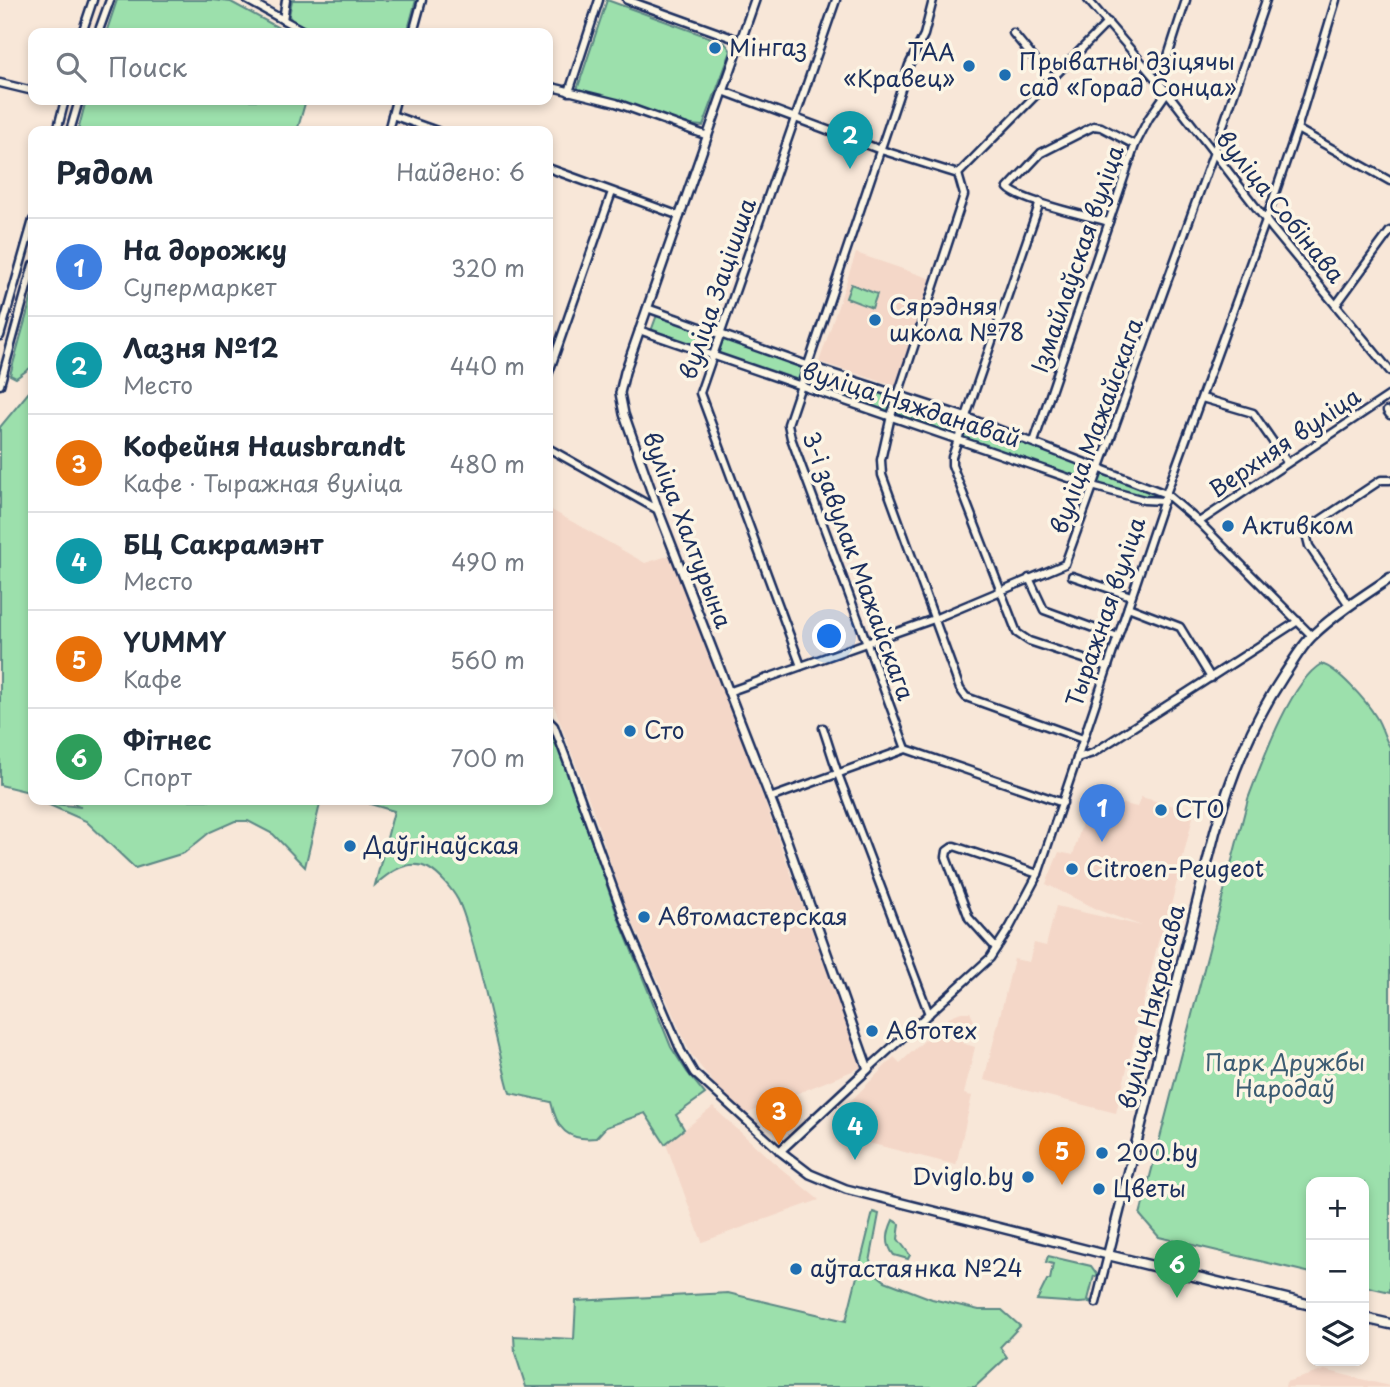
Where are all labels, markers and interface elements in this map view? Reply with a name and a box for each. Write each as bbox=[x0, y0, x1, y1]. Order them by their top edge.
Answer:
search box bbox=[28, 28, 553, 105]
place label: Мінгаз bbox=[729, 29, 807, 64]
place label: ТАА «Кравец» bbox=[843, 34, 955, 95]
marker: Мінгаз bbox=[707, 40, 723, 56]
place label: Прыватны дзіцячы сад «Горад Сонца» bbox=[1019, 43, 1237, 104]
text: Поиск bbox=[108, 47, 187, 86]
icon: search bbox=[52, 48, 90, 86]
marker: ТАА «Кравец» bbox=[961, 58, 977, 74]
marker: Прыватны дзіцячы сад «Горад Сонца» bbox=[997, 67, 1013, 83]
pin: 2 bbox=[827, 111, 873, 169]
street label: вуліца Собінава bbox=[1208, 122, 1354, 290]
street label: Ізмайлаўская вуліца bbox=[1021, 140, 1132, 377]
text: Рядом bbox=[56, 149, 154, 194]
text: Найдено: 6 bbox=[396, 154, 525, 189]
street label: вуліца Зацішша bbox=[669, 193, 764, 384]
text: На дорожку bbox=[123, 230, 287, 269]
text: 1 bbox=[74, 250, 85, 285]
text: 320 m bbox=[451, 250, 525, 285]
text: Супермаркет bbox=[123, 269, 277, 304]
place label: Сярэдняя школа №78 bbox=[889, 288, 1024, 349]
marker: Сярэдняя школа №78 bbox=[867, 312, 883, 328]
street label: вуліца Мажайскага bbox=[1040, 312, 1151, 538]
text: Лазня №12 bbox=[123, 328, 278, 367]
text: 2 bbox=[71, 348, 87, 383]
text: 440 m bbox=[450, 348, 525, 383]
street label: вуліца Няжданавай bbox=[798, 352, 1025, 455]
text: Место bbox=[123, 367, 193, 402]
street label: Верхняя вуліца bbox=[1201, 378, 1367, 506]
text: Кофейня Hausbrandt bbox=[123, 426, 406, 465]
street label: вуліца Халтурына bbox=[635, 426, 742, 634]
street label: 3-і завулак Мажайскага bbox=[794, 426, 925, 705]
text: 3 bbox=[71, 446, 87, 481]
text: 480 m bbox=[450, 446, 525, 481]
text: Кафе · Тыражная вуліца bbox=[123, 465, 402, 500]
place label: Активком bbox=[1242, 507, 1354, 542]
street label: Тыражная вуліца bbox=[1056, 512, 1154, 711]
marker: Активком bbox=[1220, 518, 1236, 534]
text: БЦ Сакрамэнт bbox=[123, 524, 323, 563]
text: 4 bbox=[71, 544, 87, 579]
text: 490 m bbox=[451, 544, 525, 579]
text: Место bbox=[123, 563, 193, 598]
your location bbox=[812, 619, 846, 653]
text: YUMMY bbox=[123, 622, 226, 661]
text: 5 bbox=[72, 642, 86, 677]
text: 560 m bbox=[450, 642, 525, 677]
text: Кафе bbox=[123, 661, 182, 696]
place label: Сто bbox=[644, 712, 684, 747]
text: Фітнес bbox=[123, 720, 212, 759]
marker: Сто bbox=[622, 723, 638, 739]
text: 6 bbox=[71, 740, 87, 775]
text: 700 m bbox=[450, 740, 525, 775]
text: Спорт bbox=[123, 759, 192, 794]
pin: 1 bbox=[1079, 784, 1125, 842]
place label: СТО bbox=[1175, 791, 1225, 826]
marker: СТО bbox=[1153, 802, 1169, 818]
place label: Даўгінаўская bbox=[363, 827, 519, 862]
marker: Даўгінаўская bbox=[342, 838, 358, 854]
place label: Citroen-Peugeot bbox=[1086, 850, 1264, 885]
marker: Citroen-Peugeot bbox=[1064, 861, 1080, 877]
place label: Автомастерская bbox=[658, 898, 848, 933]
street label: вуліца Някрасава bbox=[1108, 900, 1193, 1112]
marker: Автомастерская bbox=[636, 909, 652, 925]
place label: Автотех bbox=[886, 1012, 977, 1047]
marker: Автотех bbox=[864, 1023, 880, 1039]
park label: Парк Дружбы Народаў bbox=[1205, 1044, 1365, 1105]
pin: 3 bbox=[756, 1087, 802, 1145]
pin: 4 bbox=[832, 1102, 878, 1160]
pin: 5 bbox=[1039, 1127, 1085, 1185]
place label: 200.by bbox=[1116, 1134, 1198, 1169]
marker: 200.by bbox=[1094, 1145, 1110, 1161]
place label: Dviglo.by bbox=[912, 1158, 1014, 1193]
marker: Dviglo.by bbox=[1020, 1169, 1036, 1185]
place label: Цветы bbox=[1113, 1170, 1186, 1205]
map controls bbox=[1306, 1177, 1369, 1366]
button: + bbox=[1306, 1177, 1369, 1240]
marker: Цветы bbox=[1091, 1181, 1107, 1197]
pin: 6 bbox=[1154, 1240, 1200, 1298]
button: − bbox=[1306, 1240, 1369, 1303]
place label: аўтастаянка №24 bbox=[810, 1250, 1023, 1285]
marker: аўтастаянка №24 bbox=[788, 1261, 804, 1277]
button: layers bbox=[1306, 1303, 1369, 1366]

